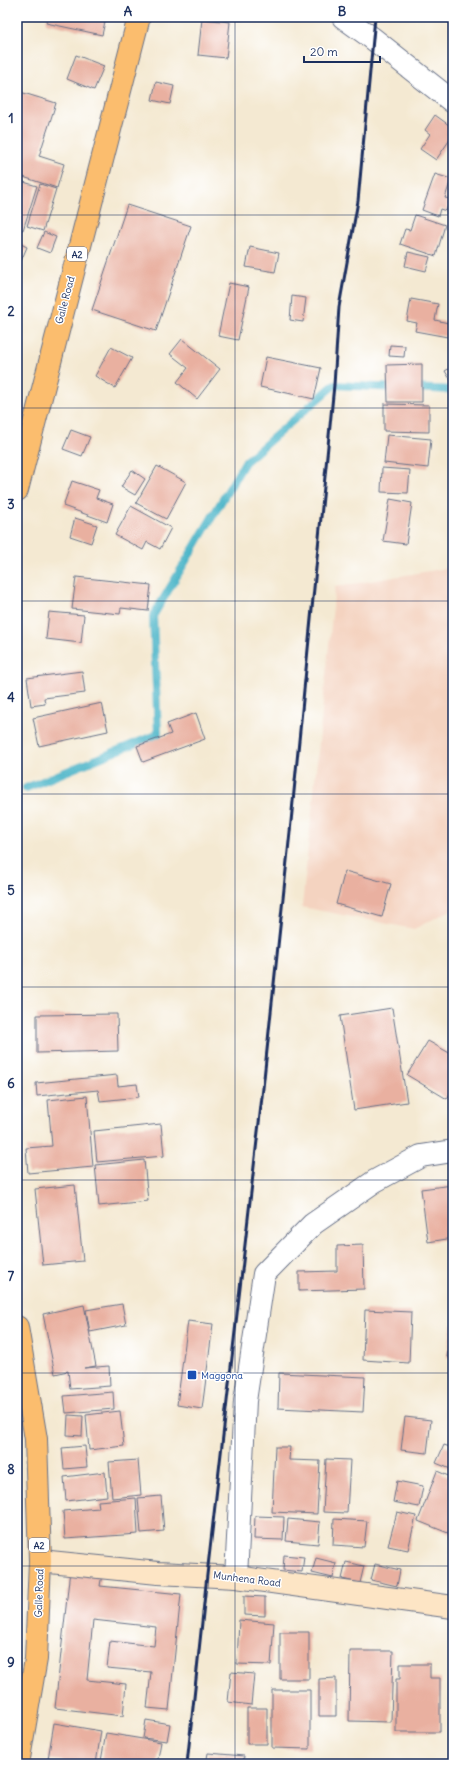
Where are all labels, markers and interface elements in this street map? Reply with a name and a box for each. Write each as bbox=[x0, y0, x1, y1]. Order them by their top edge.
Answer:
text: A bbox=[124, 3, 133, 20]
text: B bbox=[338, 3, 347, 20]
scale bar bbox=[304, 38, 380, 64]
text: 20 m bbox=[310, 44, 338, 59]
text: 1 bbox=[8, 110, 14, 127]
road number: A2 bbox=[67, 247, 87, 261]
street label: Galle Road bbox=[52, 275, 78, 325]
text: 2 bbox=[7, 303, 15, 320]
text: 3 bbox=[7, 496, 15, 513]
text: 4 bbox=[7, 689, 15, 706]
text: 5 bbox=[7, 882, 15, 899]
text: 6 bbox=[7, 1075, 15, 1092]
text: 7 bbox=[8, 1268, 15, 1285]
marker: Maggona bbox=[186, 1369, 198, 1381]
place label: Maggona bbox=[201, 1369, 243, 1382]
text: 8 bbox=[7, 1461, 15, 1478]
road number: A2 bbox=[29, 1538, 49, 1552]
street label: Galle Road bbox=[32, 1568, 46, 1618]
street label: Munhena Road bbox=[212, 1568, 282, 1590]
text: 9 bbox=[7, 1654, 15, 1671]

